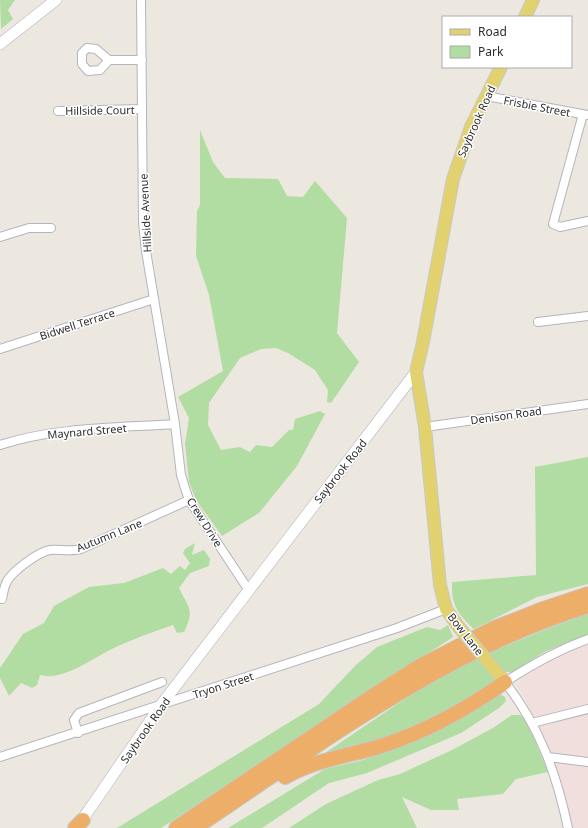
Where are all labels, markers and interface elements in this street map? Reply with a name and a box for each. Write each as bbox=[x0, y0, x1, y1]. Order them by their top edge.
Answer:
legend bbox=[442, 16, 572, 68]
text: Road bbox=[478, 23, 507, 40]
text: Park bbox=[478, 43, 504, 60]
street label: Saybrook Road bbox=[453, 83, 499, 159]
street label: Frisbie Street bbox=[502, 92, 572, 120]
street label: Hillside Court bbox=[65, 102, 135, 118]
street label: Hillside Avenue bbox=[135, 173, 155, 253]
street label: Bidwell Terrace bbox=[37, 305, 117, 343]
street label: Denison Road bbox=[469, 403, 543, 427]
street label: Maynard Street bbox=[47, 420, 127, 442]
street label: Saybrook Road bbox=[310, 436, 370, 506]
street label: Crew Drive bbox=[184, 494, 226, 550]
street label: Autumn Lane bbox=[74, 515, 144, 555]
street label: Bow Lane bbox=[445, 610, 487, 658]
street label: Tryon Street bbox=[191, 668, 255, 702]
street label: Saybrook Road bbox=[117, 694, 173, 766]

